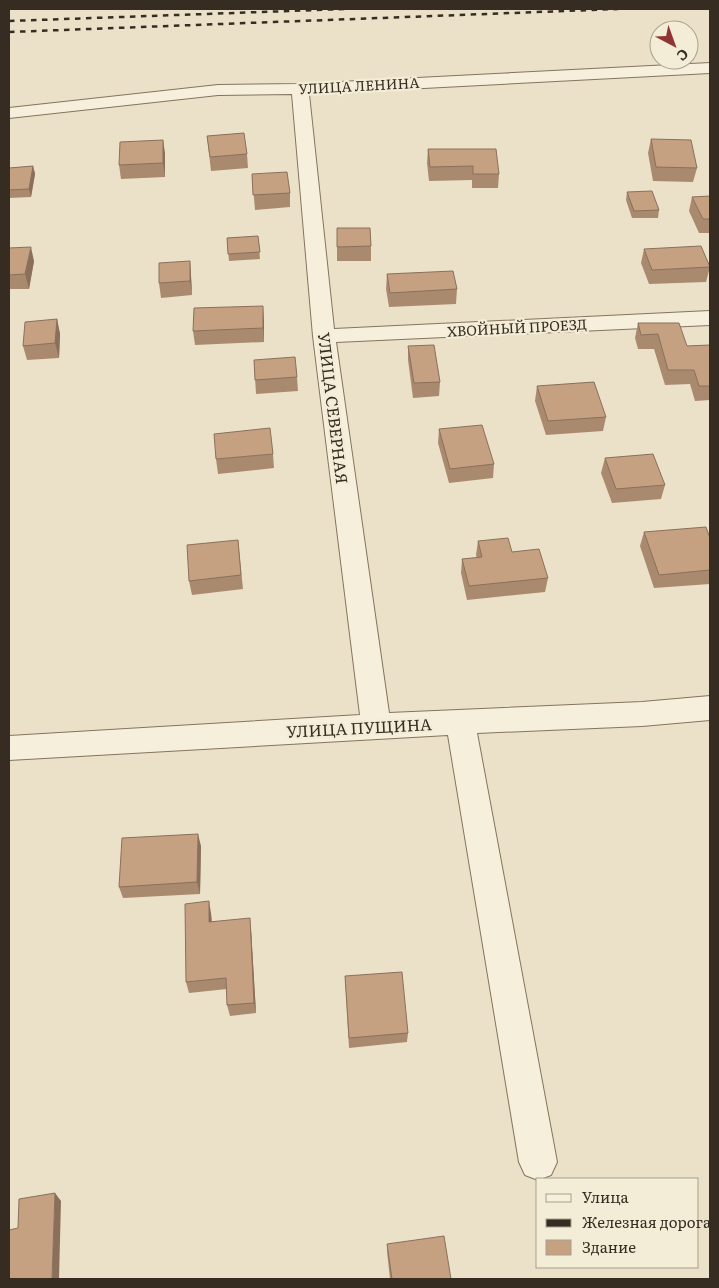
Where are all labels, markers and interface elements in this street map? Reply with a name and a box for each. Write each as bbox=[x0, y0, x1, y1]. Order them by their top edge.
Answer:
north arrow bbox=[649, 20, 699, 70]
text: С bbox=[673, 45, 694, 66]
street label: УЛИЦА ЛЕНИНА bbox=[298, 72, 421, 98]
street label: ХВОЙНЫЙ ПРОЕЗД bbox=[447, 313, 587, 341]
street label: УЛИЦА СЕВЕРНАЯ bbox=[313, 331, 355, 485]
street label: УЛИЦА ПУЩИНА bbox=[286, 711, 433, 743]
legend bbox=[536, 1178, 699, 1268]
text: Улица bbox=[582, 1185, 630, 1208]
text: Железная дорога bbox=[582, 1210, 712, 1233]
text: Здание bbox=[582, 1235, 636, 1258]

